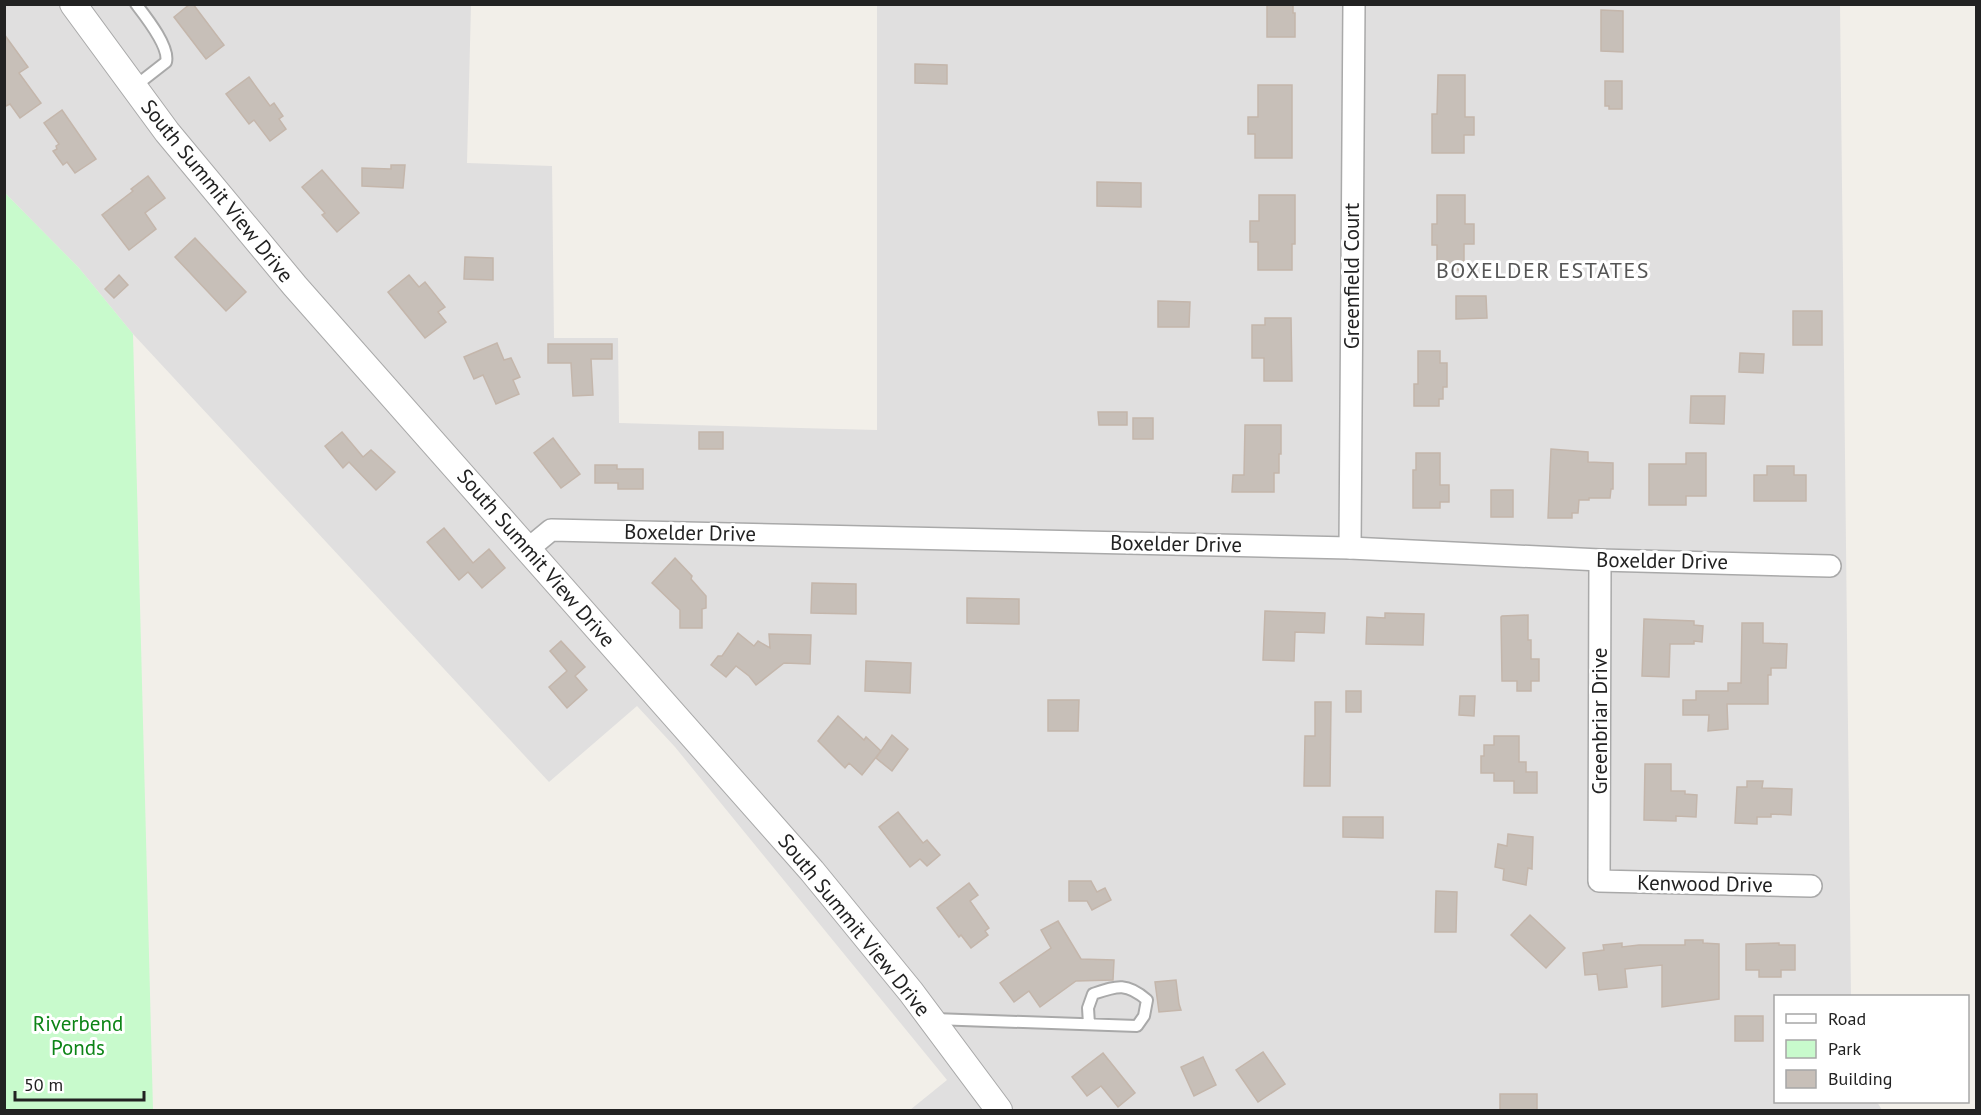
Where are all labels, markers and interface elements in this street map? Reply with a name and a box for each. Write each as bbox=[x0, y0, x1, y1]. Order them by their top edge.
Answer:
street label: South Summit View Drive bbox=[135, 94, 300, 288]
street label: Greenfield Court bbox=[1338, 203, 1365, 349]
district label: BOXELDER ESTATES bbox=[1436, 256, 1650, 284]
street label: South Summit View Drive bbox=[451, 463, 621, 653]
street label: Boxelder Drive bbox=[624, 518, 756, 547]
street label: Boxelder Drive bbox=[1110, 529, 1242, 558]
street label: Boxelder Drive bbox=[1596, 546, 1728, 575]
street label: Greenbriar Drive bbox=[1586, 648, 1613, 794]
street label: South Summit View Drive bbox=[772, 828, 937, 1022]
street label: Kenwood Drive bbox=[1637, 869, 1773, 898]
legend bbox=[1774, 995, 1969, 1103]
text: Road bbox=[1828, 1007, 1866, 1030]
park label: Riverbend Ponds bbox=[33, 1010, 123, 1061]
text: Park bbox=[1828, 1037, 1861, 1060]
scale bar bbox=[15, 1064, 144, 1102]
text: Building bbox=[1828, 1067, 1892, 1090]
text: 50 m bbox=[24, 1073, 63, 1096]

